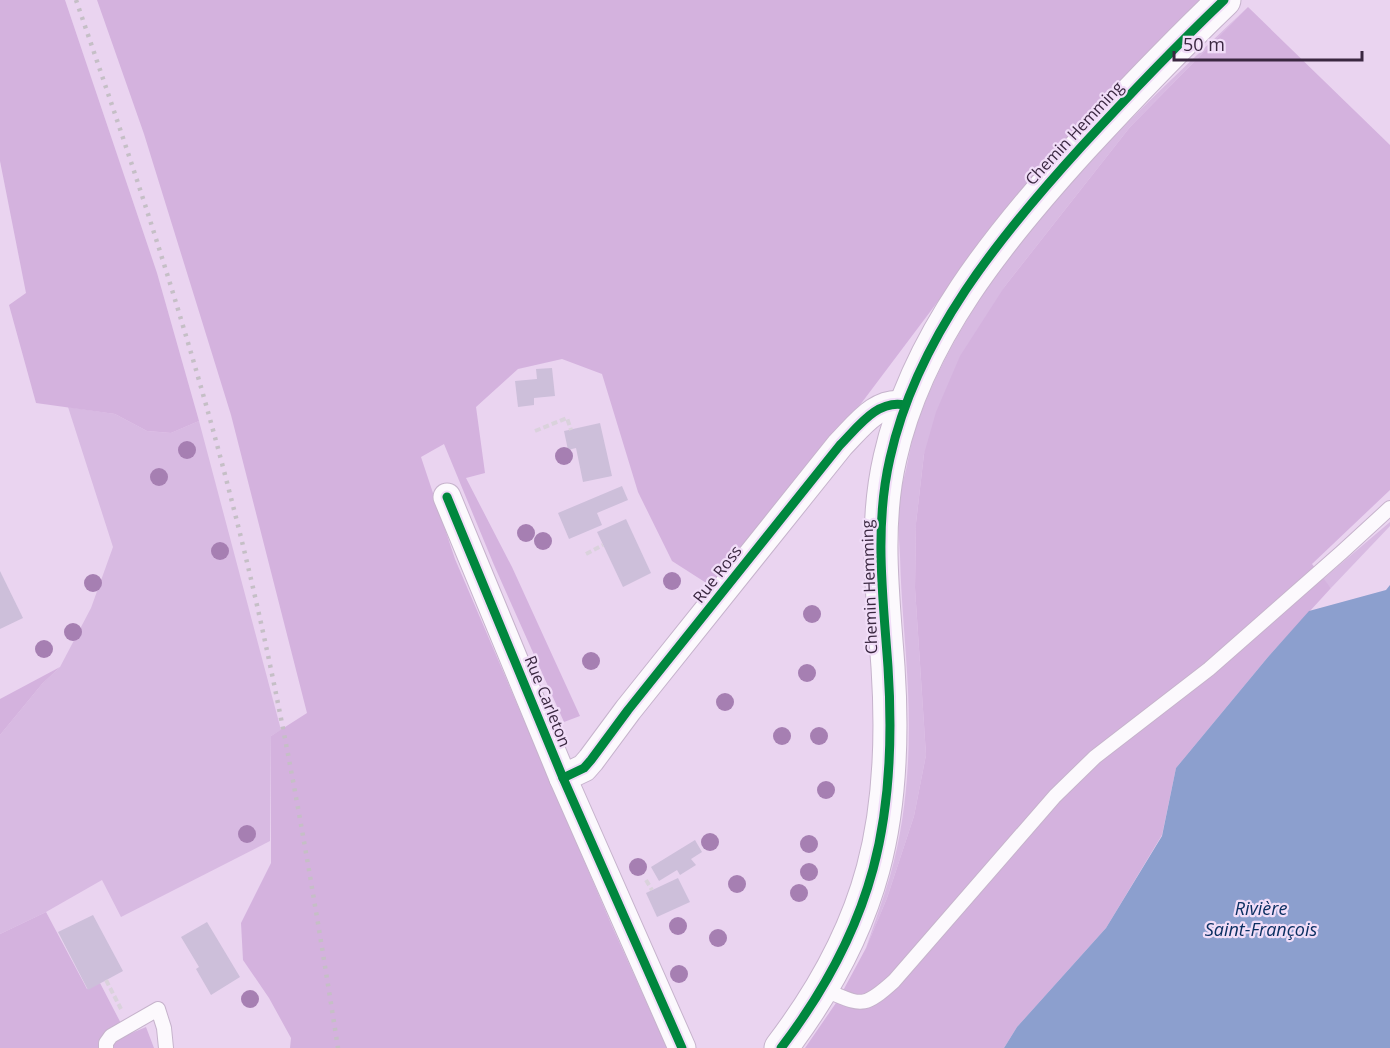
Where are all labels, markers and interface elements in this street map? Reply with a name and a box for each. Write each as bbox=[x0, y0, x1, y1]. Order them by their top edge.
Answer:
scale bar bbox=[1174, 24, 1362, 62]
text: 50 m bbox=[1183, 32, 1225, 56]
street label: Chemin Hemming bbox=[1020, 76, 1128, 190]
street label: Chemin Hemming bbox=[856, 519, 882, 655]
street label: Rue Ross bbox=[688, 541, 746, 607]
street label: Rue Carleton bbox=[520, 652, 576, 750]
water label: Rivière Saint-François bbox=[1205, 896, 1318, 941]

